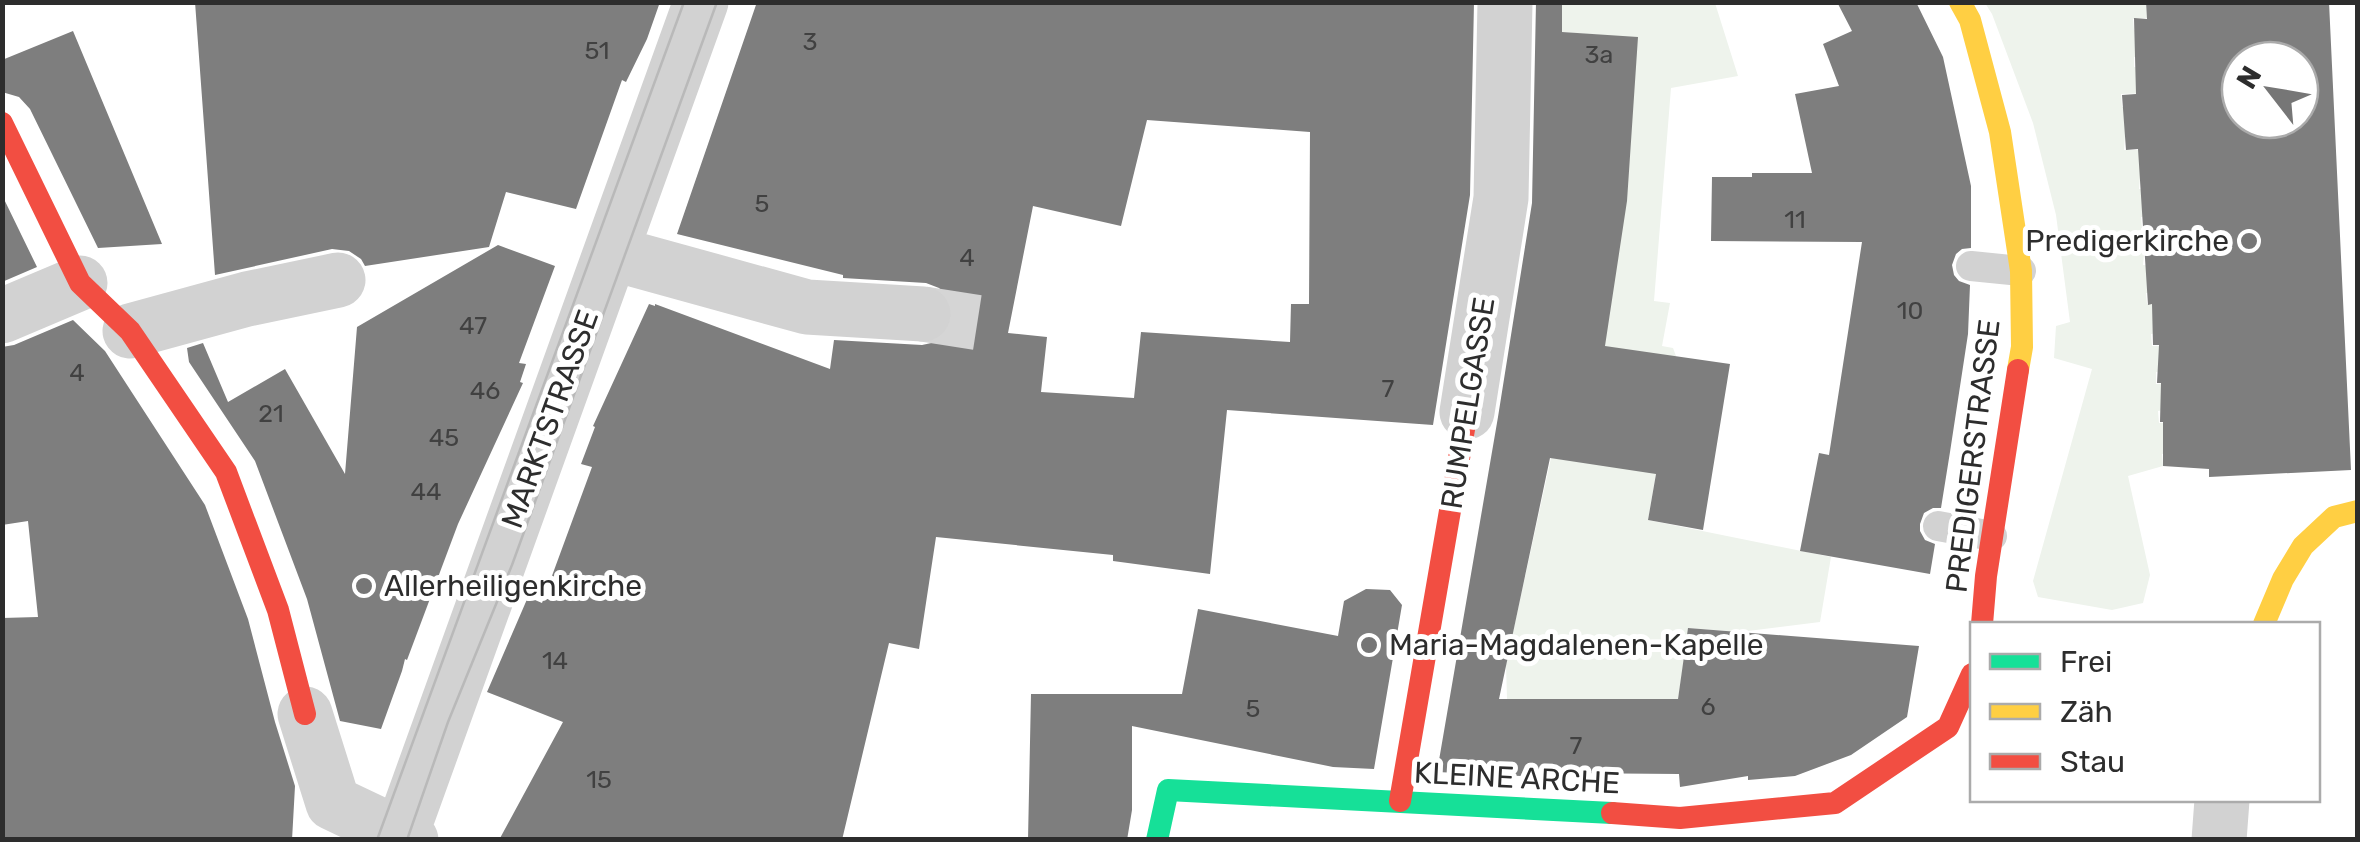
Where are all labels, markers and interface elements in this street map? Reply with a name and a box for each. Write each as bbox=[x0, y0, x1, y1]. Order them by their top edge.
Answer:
house number: 3 bbox=[802, 27, 818, 56]
house number: 51 bbox=[584, 36, 610, 65]
house number: 3a bbox=[1585, 40, 1613, 69]
north arrow bbox=[2220, 40, 2320, 140]
text: N bbox=[2230, 60, 2268, 95]
house number: 5 bbox=[755, 189, 769, 218]
house number: 11 bbox=[1784, 205, 1806, 234]
place label: Predigerkirche bbox=[2025, 223, 2229, 259]
marker: Predigerkirche bbox=[2238, 230, 2260, 252]
house number: 4 bbox=[959, 243, 975, 272]
street label: RUMPELGASSE bbox=[1433, 295, 1503, 511]
house number: 10 bbox=[1897, 296, 1923, 325]
street label: MARKTSTRASSE bbox=[494, 305, 606, 533]
house number: 47 bbox=[459, 311, 487, 340]
street label: PREDIGERSTRASSE bbox=[1938, 317, 2008, 595]
house number: 4 bbox=[69, 358, 85, 387]
house number: 7 bbox=[1382, 374, 1395, 403]
house number: 46 bbox=[470, 376, 500, 405]
house number: 21 bbox=[258, 399, 284, 428]
house number: 45 bbox=[429, 423, 459, 452]
house number: 44 bbox=[410, 477, 442, 506]
place label: Allerheiligenkirche bbox=[384, 568, 642, 604]
marker: Allerheiligenkirche bbox=[353, 575, 375, 597]
legend bbox=[1970, 622, 2320, 802]
place label: Maria-Magdalenen-Kapelle bbox=[1389, 627, 1764, 663]
marker: Maria-Magdalenen-Kapelle bbox=[1358, 634, 1380, 656]
text: Frei bbox=[2060, 644, 2112, 680]
house number: 14 bbox=[542, 646, 568, 675]
house number: 6 bbox=[1700, 692, 1716, 721]
house number: 5 bbox=[1246, 694, 1260, 723]
text: Zäh bbox=[2060, 694, 2113, 730]
house number: 7 bbox=[1570, 731, 1583, 760]
text: Stau bbox=[2060, 744, 2125, 780]
street label: KLEINE ARCHE bbox=[1413, 755, 1621, 801]
house number: 15 bbox=[586, 765, 612, 794]

